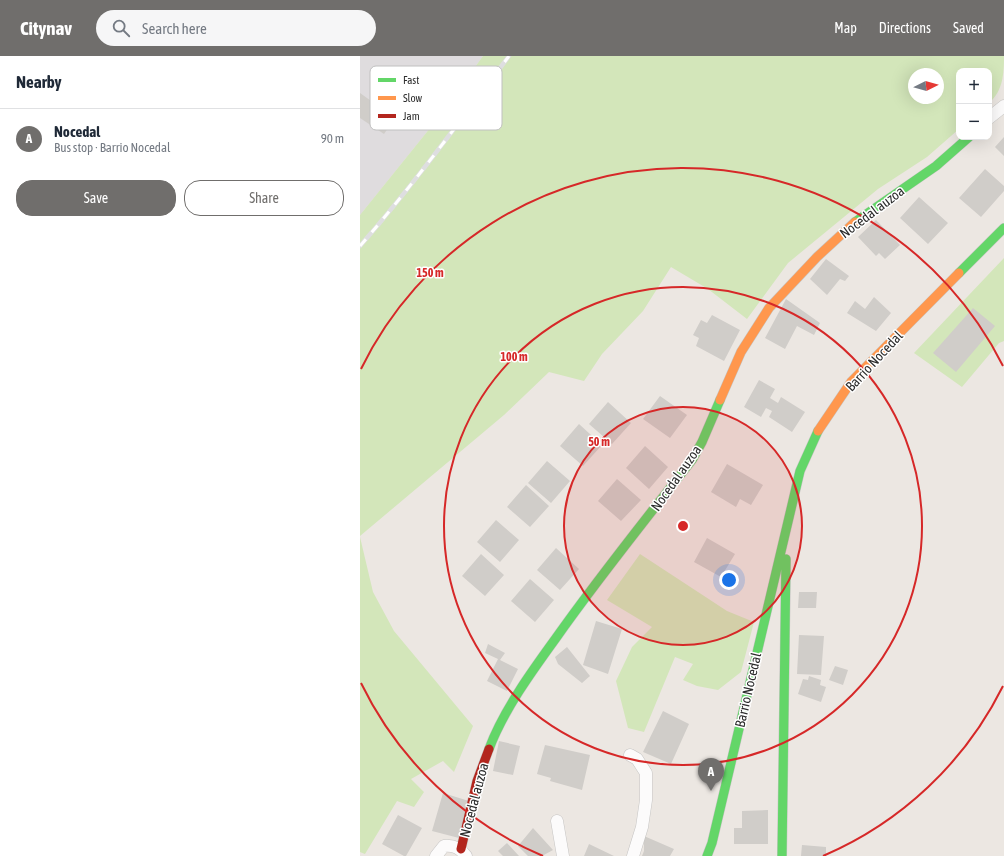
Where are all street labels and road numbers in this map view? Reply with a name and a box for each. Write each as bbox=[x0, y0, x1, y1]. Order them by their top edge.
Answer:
street label: Nocedal auzoa bbox=[837, 183, 907, 241]
street label: Barrio Nocedal bbox=[842, 327, 906, 394]
street label: Nocedal auzoa bbox=[648, 442, 704, 514]
street label: Barrio Nocedal bbox=[732, 651, 764, 729]
street label: Nocedal auzoa bbox=[456, 761, 492, 839]

